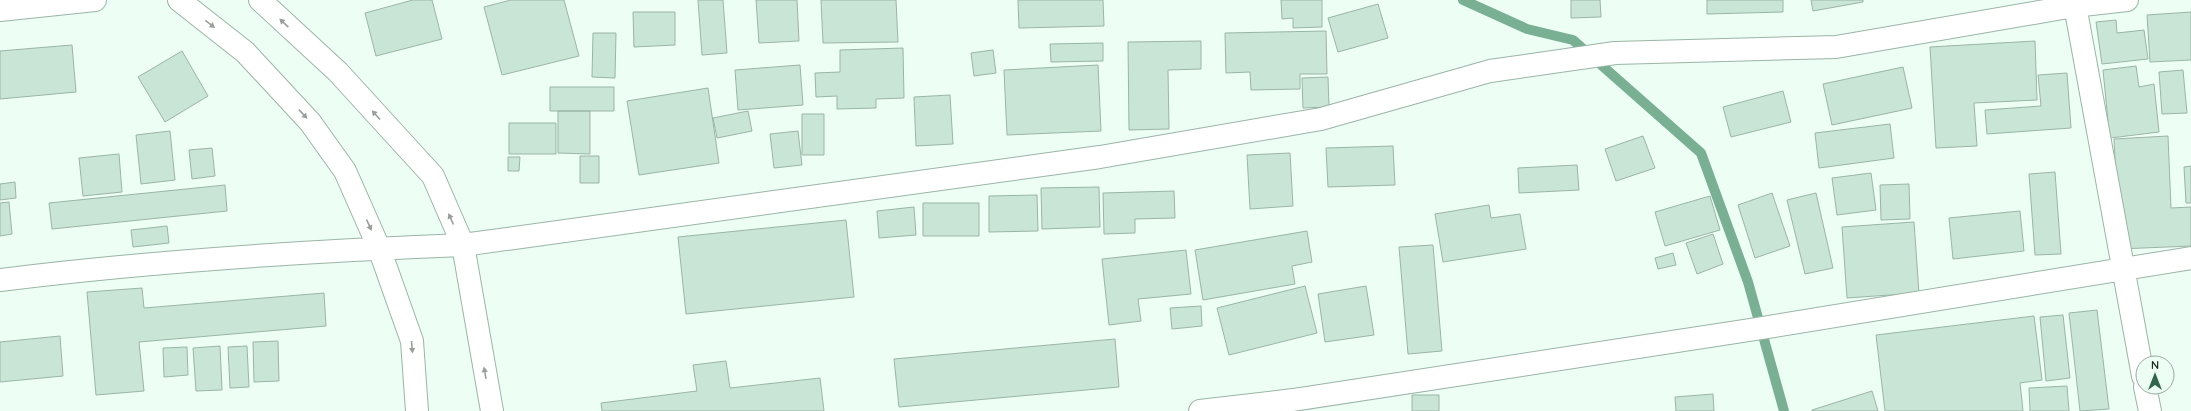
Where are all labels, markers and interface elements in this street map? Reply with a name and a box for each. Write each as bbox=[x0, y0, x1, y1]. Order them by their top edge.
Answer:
one-way arrow bbox=[280, 19, 289, 28]
one-way arrow bbox=[204, 20, 215, 28]
one-way arrow bbox=[298, 109, 307, 119]
one-way arrow bbox=[372, 109, 381, 120]
one-way arrow bbox=[448, 213, 455, 225]
one-way arrow bbox=[366, 220, 372, 232]
one-way arrow bbox=[409, 341, 416, 353]
north arrow bbox=[2135, 355, 2175, 395]
text: N bbox=[2151, 358, 2159, 372]
one-way arrow bbox=[482, 366, 488, 379]

